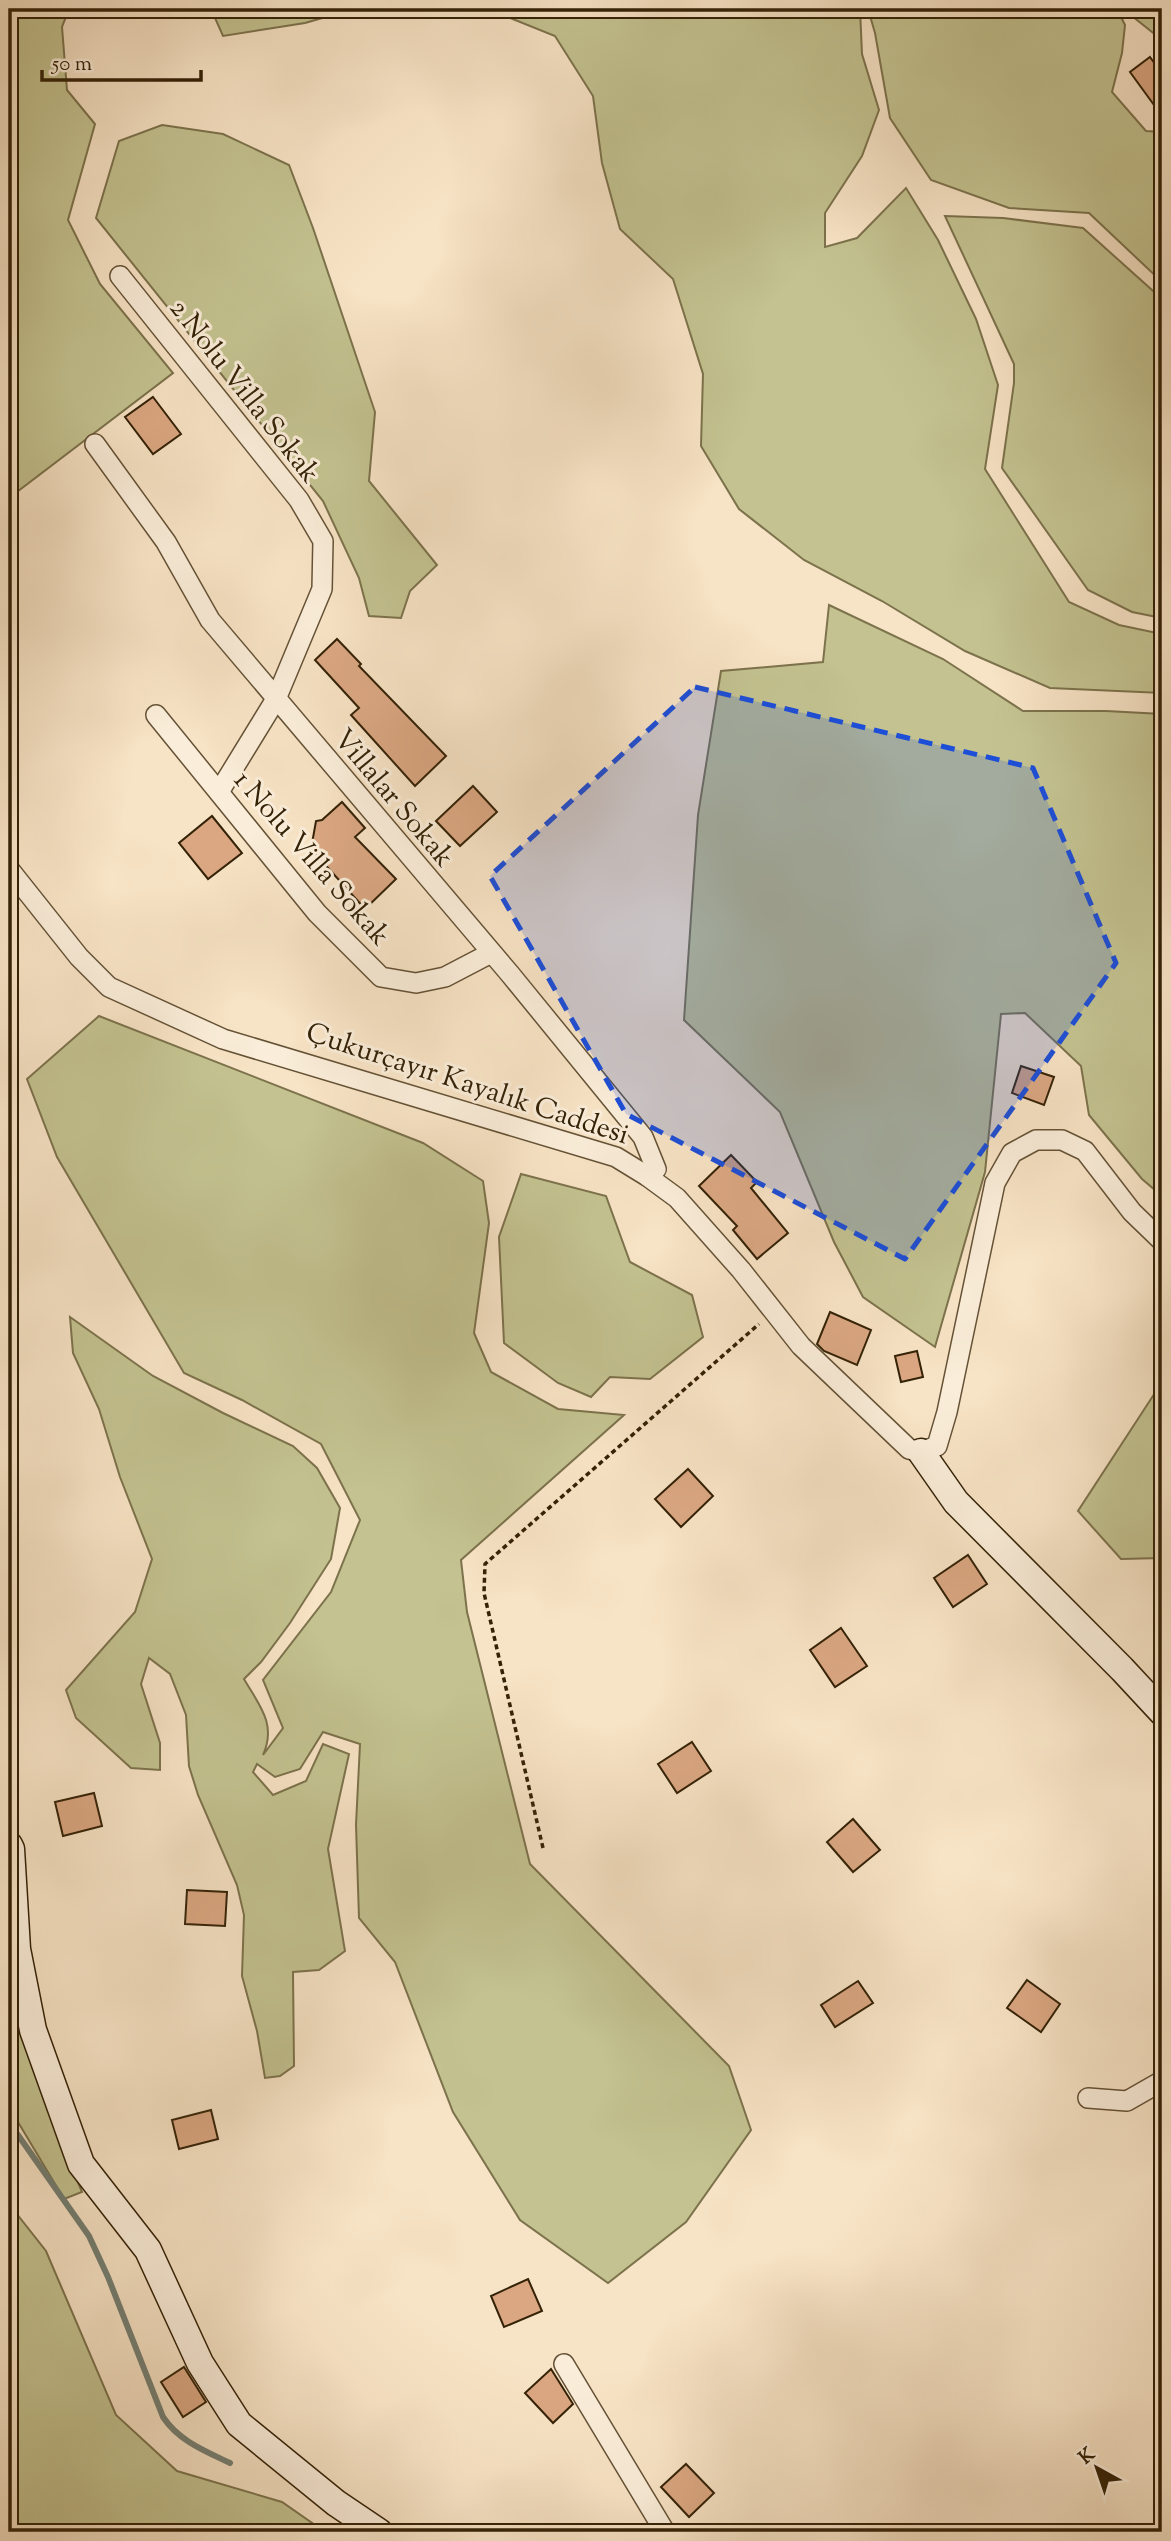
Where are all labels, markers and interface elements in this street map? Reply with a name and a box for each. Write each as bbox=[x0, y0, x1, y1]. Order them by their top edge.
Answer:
scale bar bbox=[42, 38, 201, 82]
text: 50 m bbox=[51, 50, 92, 80]
street label: 2 Nolu Villa Sokak bbox=[159, 291, 329, 493]
street label: Villalar Sokak bbox=[323, 721, 463, 877]
street label: 1 Nolu Villa Sokak bbox=[223, 762, 398, 955]
street label: Çukurçayır Kayalık Caddesi bbox=[300, 1014, 634, 1156]
north arrow bbox=[1062, 2432, 1132, 2502]
text: K bbox=[1074, 2442, 1102, 2472]

